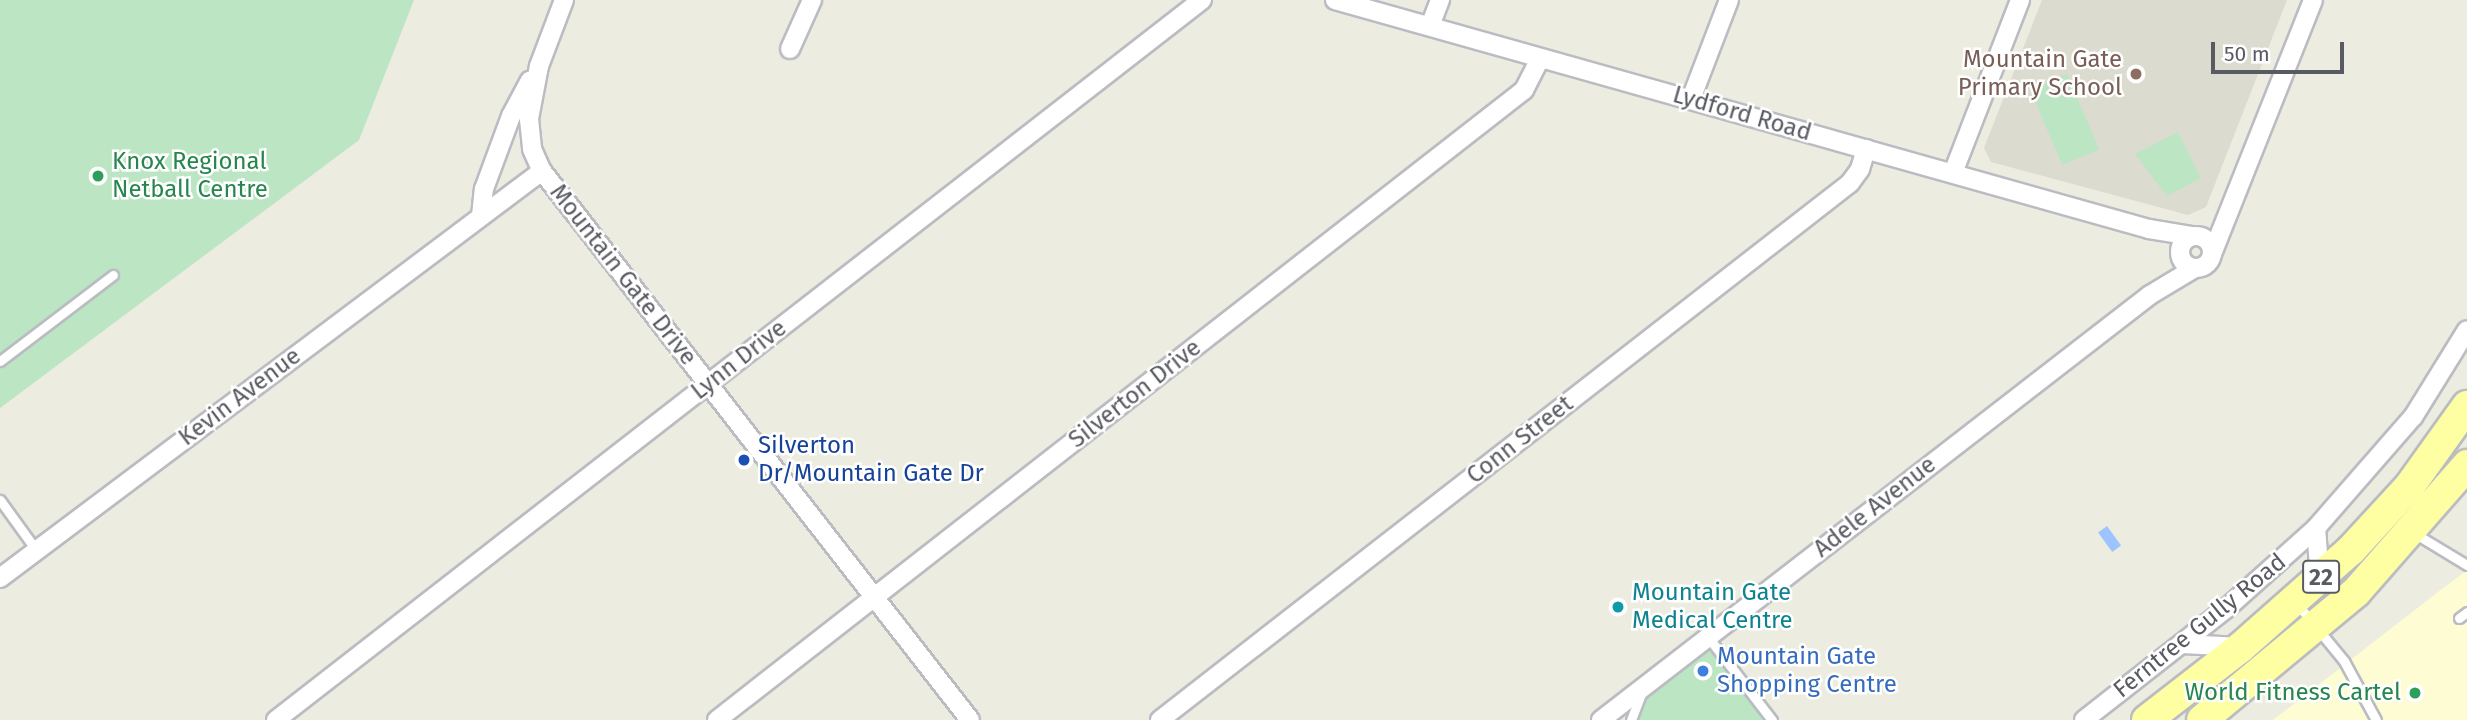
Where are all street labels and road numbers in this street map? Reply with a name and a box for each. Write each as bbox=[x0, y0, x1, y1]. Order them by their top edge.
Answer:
street label: Lydford Road bbox=[1669, 80, 1815, 148]
street label: Mountain Gate Drive bbox=[543, 179, 703, 371]
street label: Lynn Drive bbox=[686, 314, 792, 406]
street label: Silverton Drive bbox=[1063, 333, 1207, 455]
street label: Kevin Avenue bbox=[173, 342, 307, 452]
street label: Conn Street bbox=[1461, 390, 1579, 490]
street label: Adele Avenue bbox=[1808, 450, 1942, 564]
street label: Ferntree Gully Road bbox=[2108, 548, 2292, 704]
road number: 22 bbox=[2302, 558, 2340, 596]

